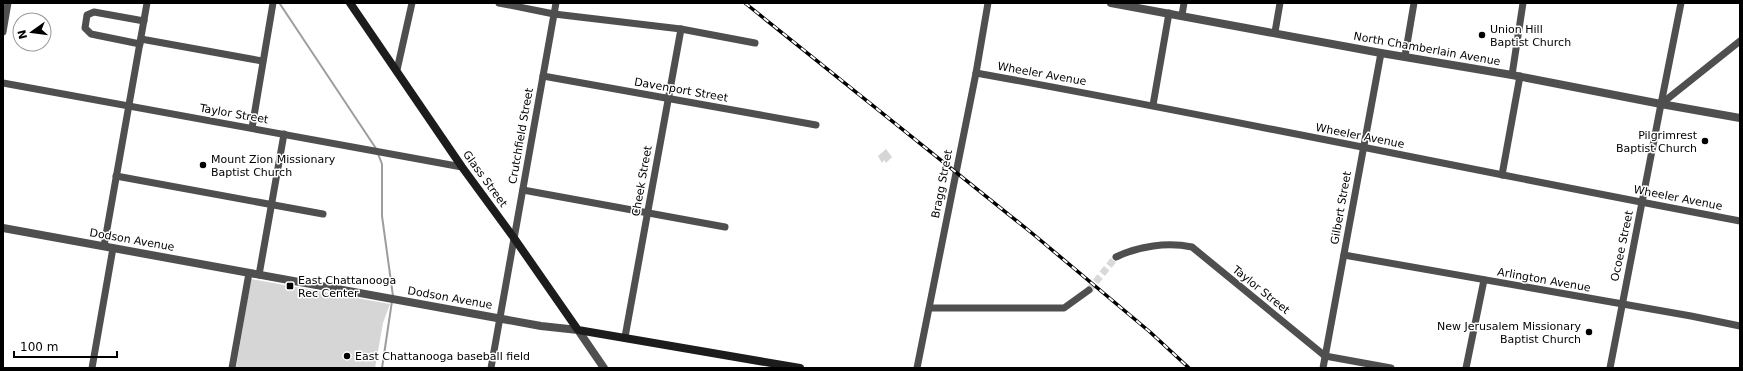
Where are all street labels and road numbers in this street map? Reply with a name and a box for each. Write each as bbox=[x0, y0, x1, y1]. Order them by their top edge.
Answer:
street label: North Chamberlain Avenue bbox=[1353, 30, 1502, 68]
street label: Wheeler Avenue bbox=[997, 60, 1088, 88]
street label: Davenport Street bbox=[633, 75, 730, 105]
street label: Crutchfield Street bbox=[506, 86, 536, 185]
street label: Taylor Street bbox=[198, 101, 270, 127]
street label: Wheeler Avenue bbox=[1315, 121, 1406, 151]
street label: Cheek Street bbox=[629, 144, 655, 217]
street label: Glass Street bbox=[460, 148, 510, 210]
street label: Bragg Street bbox=[929, 148, 955, 219]
street label: Gilbert Street bbox=[1328, 170, 1354, 246]
street label: Wheeler Avenue bbox=[1633, 183, 1724, 213]
street label: Ocoee Street bbox=[1608, 209, 1636, 283]
street label: Dodson Avenue bbox=[89, 226, 176, 254]
street label: Taylor Street bbox=[1229, 262, 1293, 317]
street label: Arlington Avenue bbox=[1496, 265, 1592, 295]
street label: Dodson Avenue bbox=[407, 284, 494, 312]

